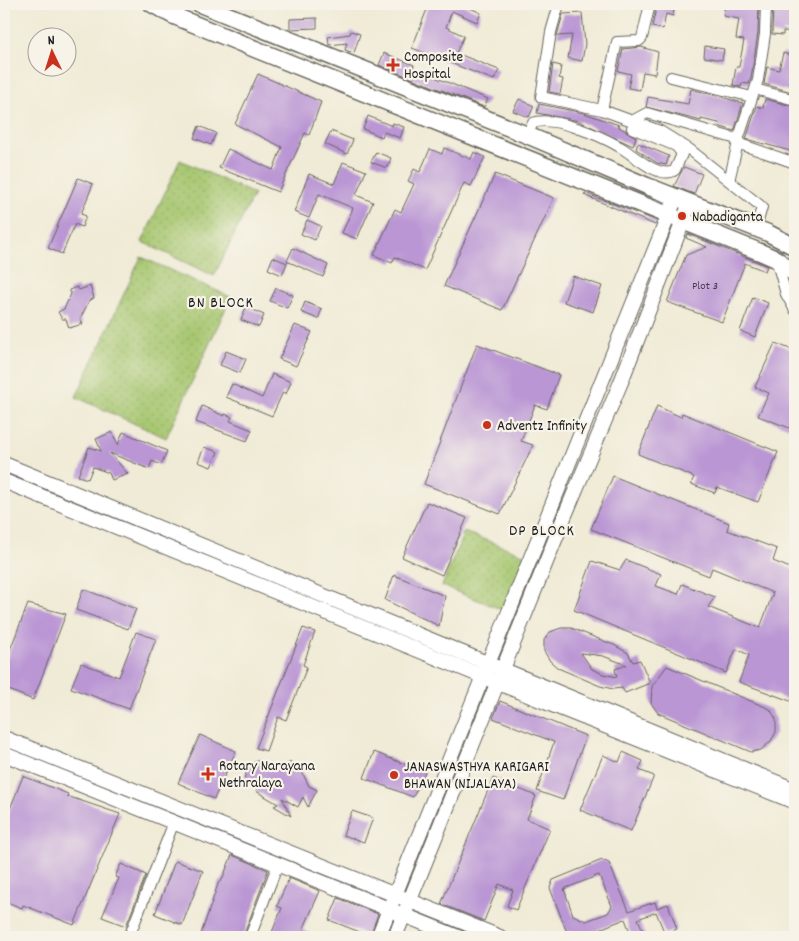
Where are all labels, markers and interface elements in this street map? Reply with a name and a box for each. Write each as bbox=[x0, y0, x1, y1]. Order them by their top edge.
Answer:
north arrow bbox=[28, 28, 78, 78]
text: N bbox=[47, 31, 55, 51]
place label: Composite Hospital bbox=[404, 47, 464, 86]
marker: Composite Hospital bbox=[386, 58, 400, 72]
place label: Nabadiganta bbox=[692, 207, 764, 229]
marker: Nabadiganta bbox=[676, 210, 688, 222]
house number: Plot 3 bbox=[692, 278, 718, 295]
district label: BN BLOCK bbox=[188, 292, 254, 315]
place label: Adventz Infinity bbox=[497, 416, 587, 438]
marker: Adventz Infinity bbox=[481, 419, 493, 431]
district label: DP BLOCK bbox=[509, 520, 575, 543]
place label: Rotary Narayana Nethralaya bbox=[219, 756, 316, 795]
place label: JANASWASTHYA KARIGARI BHAWAN (NIJALAYA) bbox=[404, 757, 549, 796]
marker: Rotary Narayana Nethralaya bbox=[201, 767, 215, 781]
marker: JANASWASTHYA KARIGARI BHAWAN (NIJALAYA) bbox=[388, 769, 400, 781]

